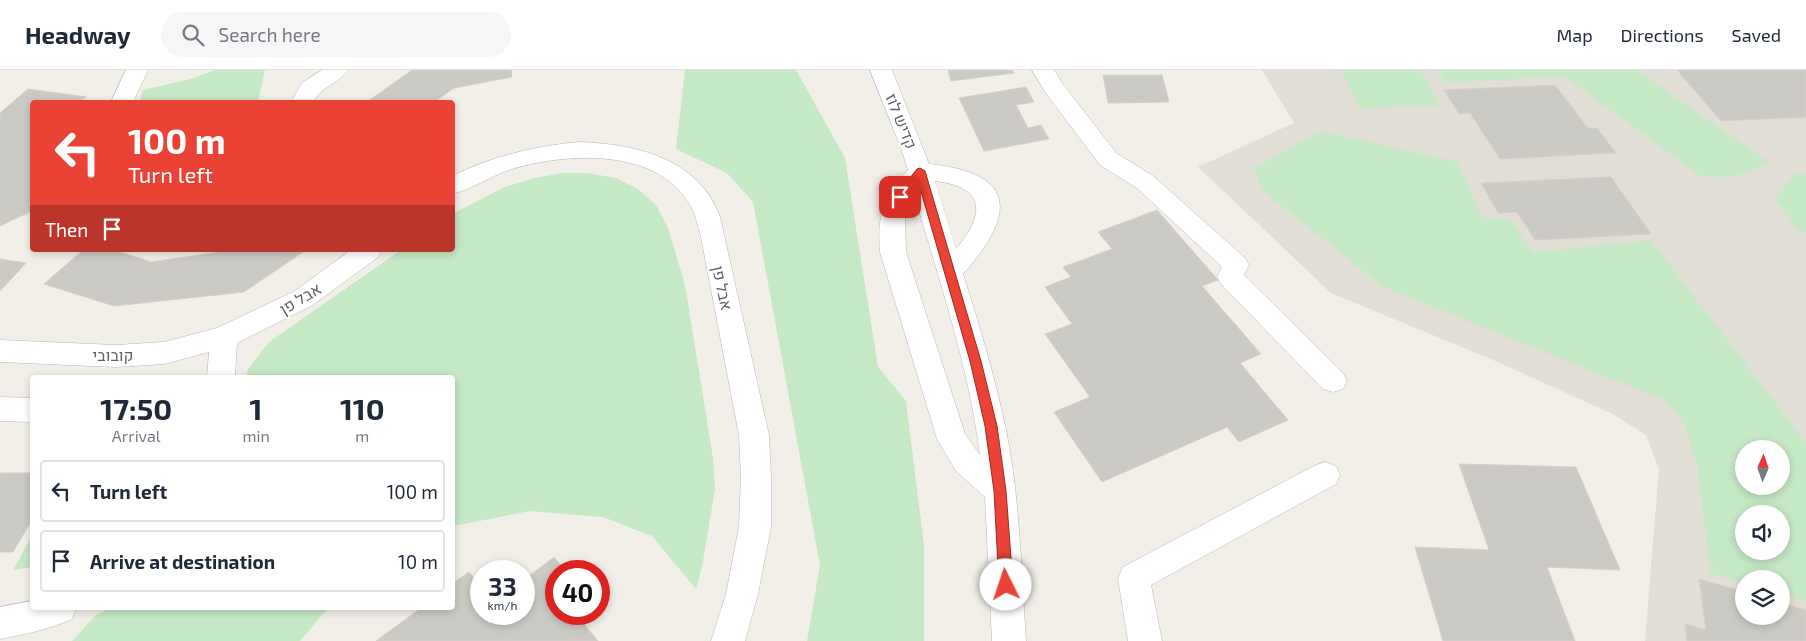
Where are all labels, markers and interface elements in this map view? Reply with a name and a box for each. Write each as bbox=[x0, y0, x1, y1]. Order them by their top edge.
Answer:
search box bbox=[161, 12, 511, 57]
text: Headway bbox=[25, 20, 131, 49]
icon: search bbox=[179, 21, 207, 49]
text: Search here bbox=[219, 23, 321, 46]
text: Map bbox=[1556, 24, 1593, 46]
text: Directions bbox=[1621, 24, 1704, 46]
text: Saved bbox=[1732, 24, 1781, 46]
street label: קדיש לוז bbox=[882, 91, 922, 151]
text: 100 m bbox=[128, 119, 226, 161]
icon: left bbox=[45, 120, 110, 185]
text: Turn left bbox=[128, 161, 213, 187]
pin bbox=[879, 176, 921, 218]
icon: arrive bbox=[886, 183, 914, 211]
icon: arrive bbox=[98, 215, 126, 243]
text: Then bbox=[45, 218, 88, 241]
street label: אבל פן bbox=[709, 264, 737, 312]
street label: אבל פן bbox=[276, 278, 324, 318]
street label: קובובי bbox=[92, 345, 134, 364]
text: 17:50 bbox=[100, 390, 172, 426]
text: 1 bbox=[250, 390, 263, 426]
text: 110 bbox=[340, 390, 385, 426]
text: Arrival bbox=[112, 426, 161, 445]
text: min bbox=[242, 426, 270, 445]
text: m bbox=[355, 426, 369, 445]
north arrow bbox=[1735, 440, 1790, 495]
map controls bbox=[1735, 440, 1790, 625]
icon: left bbox=[47, 477, 75, 505]
text: Turn left bbox=[90, 480, 167, 503]
text: 100 m bbox=[387, 480, 438, 503]
button: sound bbox=[1735, 505, 1790, 560]
icon: arrive bbox=[47, 547, 75, 575]
text: Arrive at destination bbox=[90, 550, 275, 573]
text: 10 m bbox=[398, 550, 438, 573]
position arrow bbox=[979, 558, 1031, 610]
speed limit sign: 40 bbox=[545, 560, 610, 625]
button: layers bbox=[1735, 570, 1790, 625]
text: 33 bbox=[488, 571, 517, 601]
text: km/h bbox=[488, 598, 517, 612]

